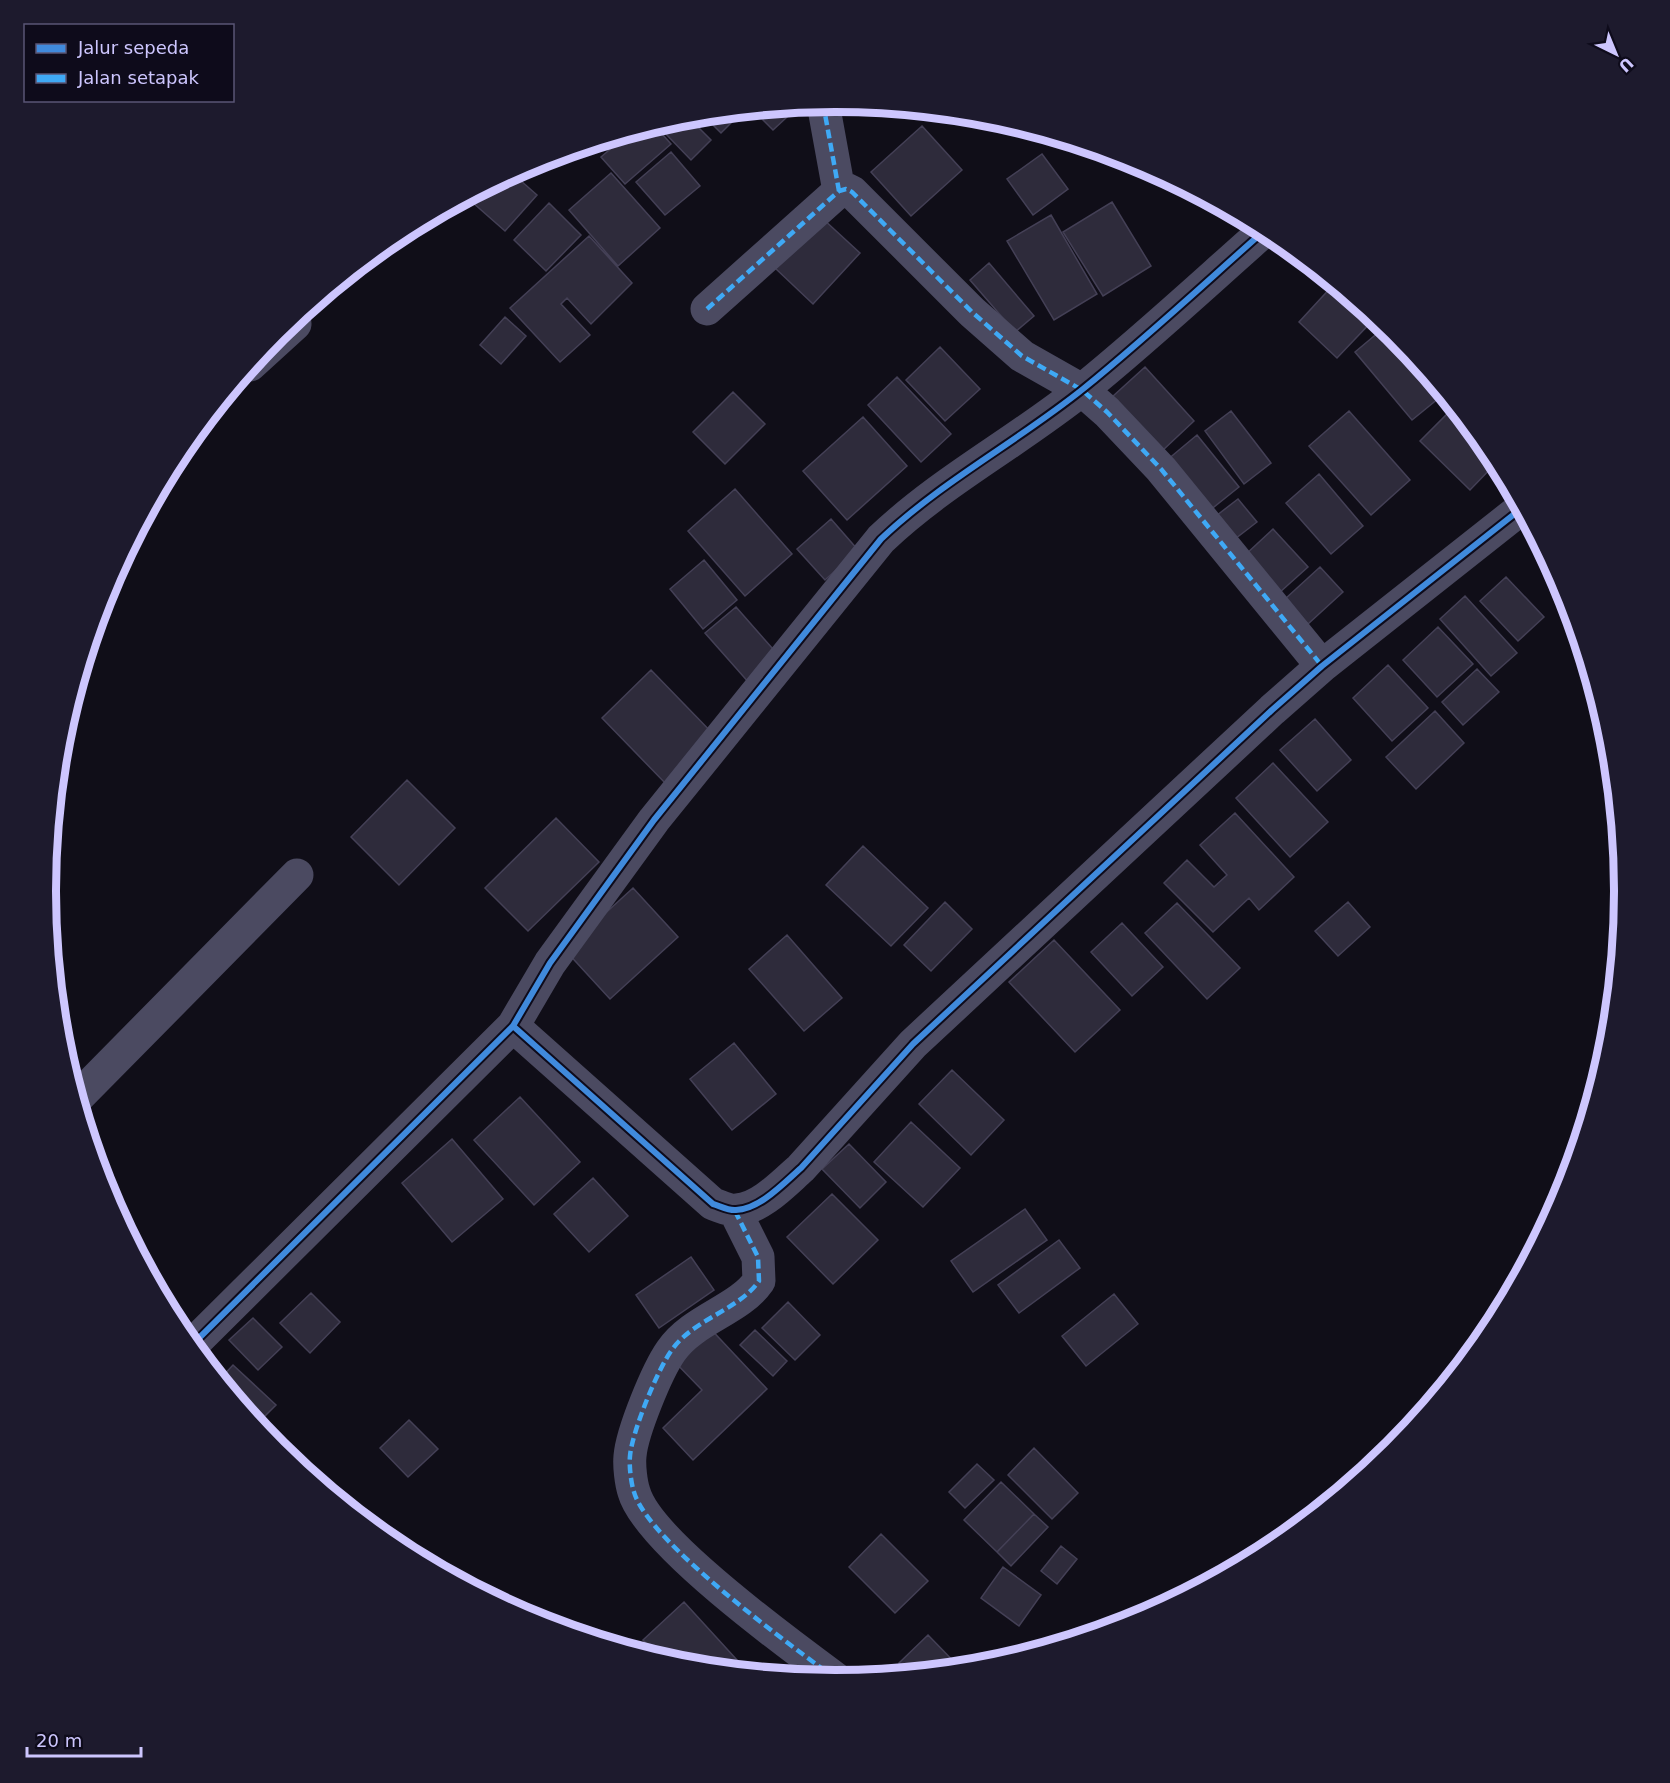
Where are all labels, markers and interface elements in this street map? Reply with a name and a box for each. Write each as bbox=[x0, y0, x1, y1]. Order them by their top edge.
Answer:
legend bbox=[24, 24, 234, 102]
north arrow bbox=[1586, 24, 1646, 84]
text: Jalur sepeda bbox=[77, 37, 189, 58]
text: U bbox=[1615, 53, 1637, 76]
text: Jalan setapak bbox=[77, 67, 199, 88]
scale bar bbox=[27, 1720, 141, 1758]
text: 20 m bbox=[36, 1730, 82, 1751]

